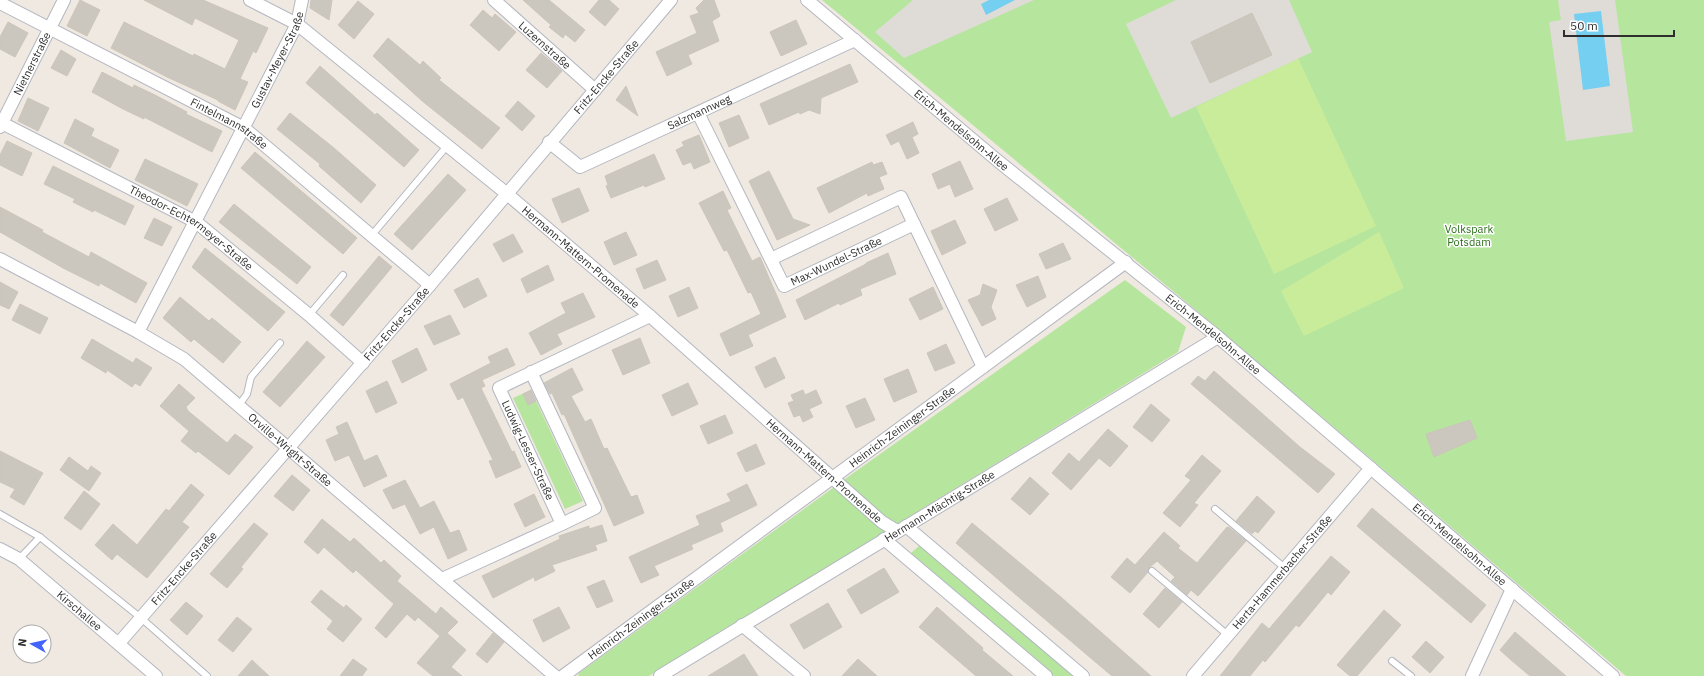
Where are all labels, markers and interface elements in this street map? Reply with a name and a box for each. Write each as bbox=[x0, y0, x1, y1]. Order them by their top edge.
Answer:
street label: Gustav-Meyer-Straße bbox=[248, 10, 306, 110]
scale bar bbox=[1564, 12, 1674, 38]
street label: Luzernstraße bbox=[516, 18, 574, 72]
text: 50 m bbox=[1570, 18, 1598, 33]
street label: Nietnerstraße bbox=[10, 30, 54, 98]
street label: Fritz-Encke-Straße bbox=[571, 37, 642, 117]
street label: Erich-Mendelsohn-Allee bbox=[911, 86, 1012, 174]
street label: Salzmannweg bbox=[665, 91, 733, 133]
street label: Fintelmannstraße bbox=[188, 95, 271, 152]
street label: Theodor-Echtermeyer-Straße bbox=[127, 182, 256, 273]
street label: Hermann-Mattern-Promenade bbox=[519, 203, 643, 311]
park label: Volkspark Potsdam bbox=[1445, 222, 1494, 249]
street label: Max-Wundel-Straße bbox=[788, 233, 884, 289]
street label: Fritz-Encke-Straße bbox=[361, 284, 432, 363]
street label: Erich-Mendelsohn-Allee bbox=[1163, 291, 1264, 378]
street label: Heinrich-Zeininger-Straße bbox=[846, 383, 958, 470]
street label: Ludwig-Lesser-Straße bbox=[499, 398, 557, 502]
street label: Orville-Wright-Straße bbox=[245, 410, 335, 489]
street label: Hermann-Mattern-Promenade bbox=[763, 416, 885, 526]
street label: Hermann-Mächtig-Straße bbox=[882, 467, 997, 545]
street label: Erich-Mendelsohn-Allee bbox=[1410, 500, 1510, 589]
street label: Herta-Hammerbacher-Straße bbox=[1229, 512, 1335, 632]
street label: Fritz-Encke-Straße bbox=[148, 528, 220, 608]
street label: Heinrich-Zeininger-Straße bbox=[585, 575, 697, 662]
street label: Kirschallee bbox=[54, 588, 105, 634]
north arrow bbox=[12, 624, 52, 664]
text: N bbox=[15, 638, 30, 648]

